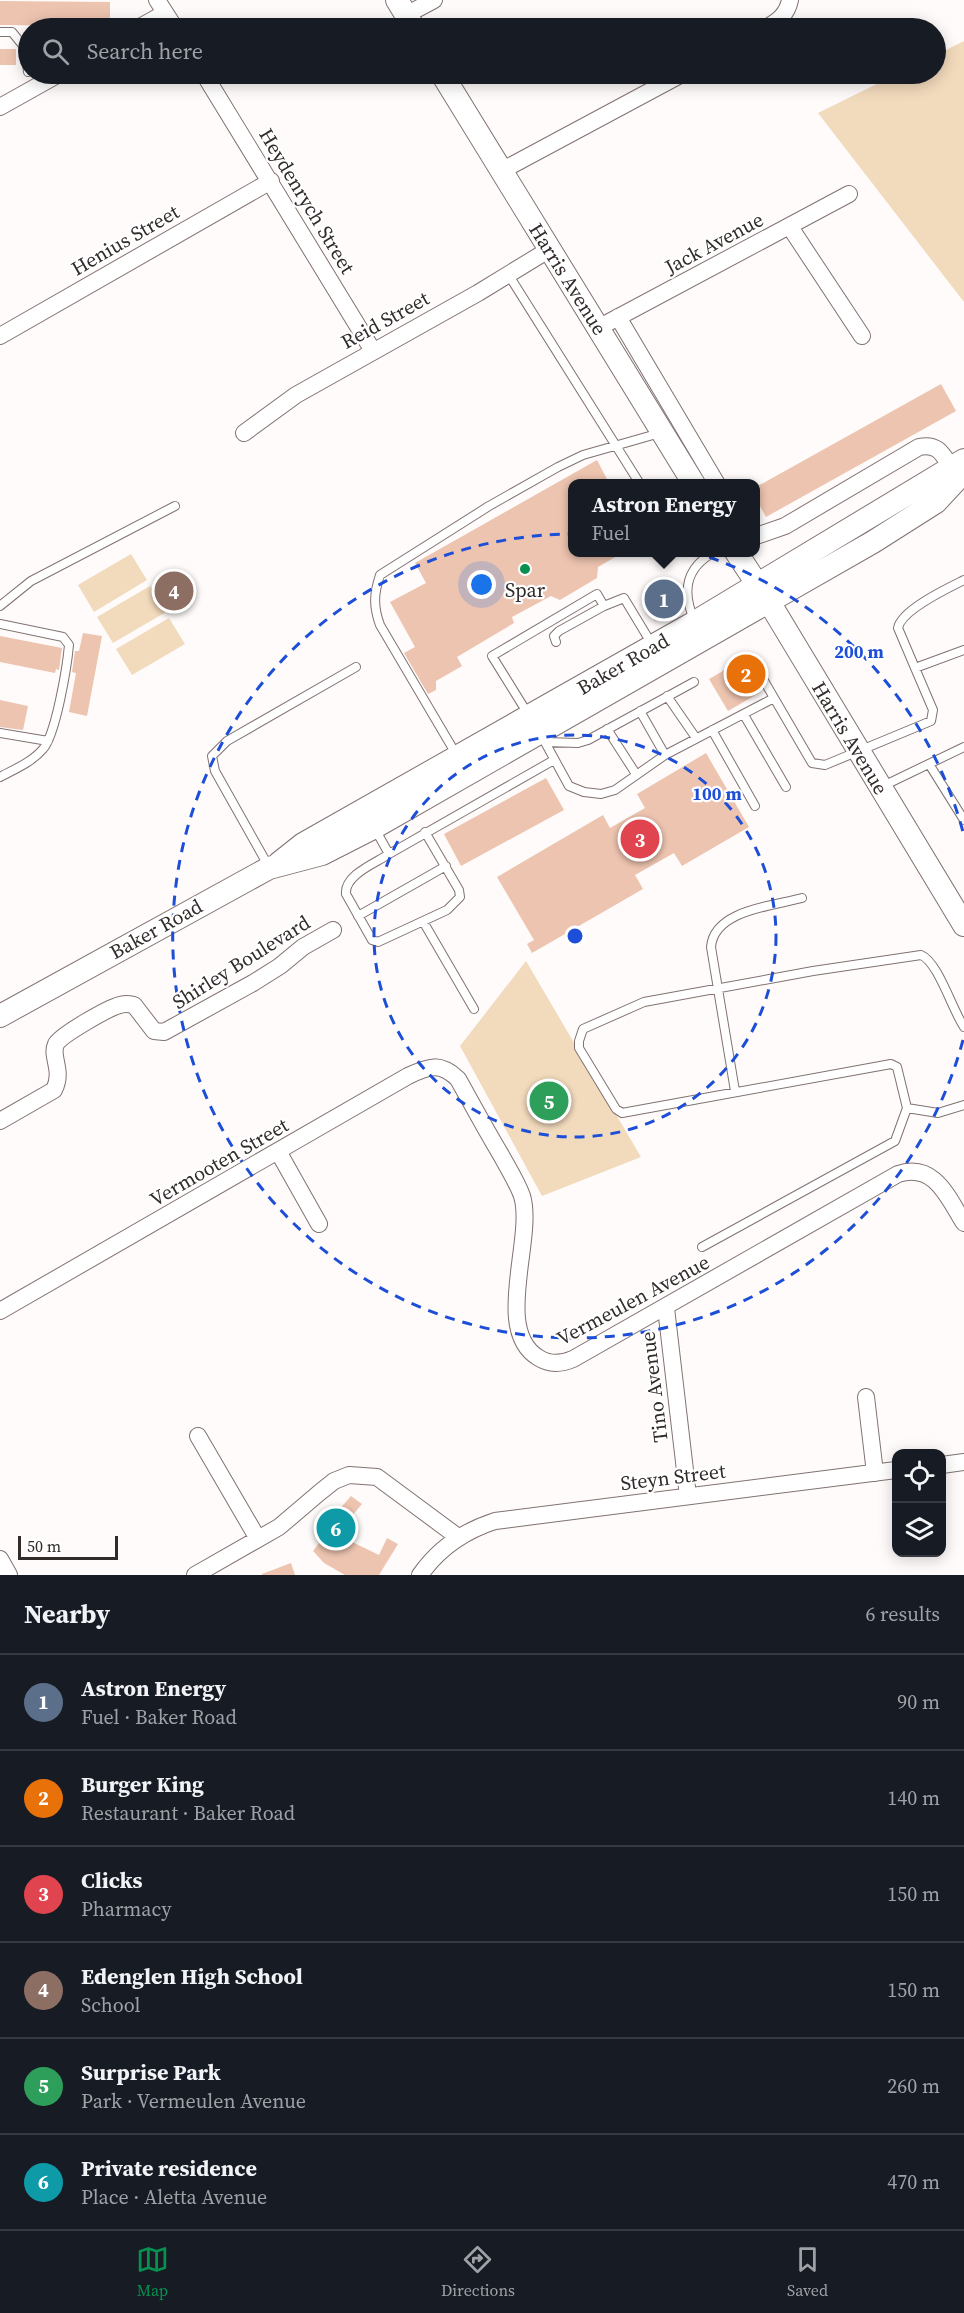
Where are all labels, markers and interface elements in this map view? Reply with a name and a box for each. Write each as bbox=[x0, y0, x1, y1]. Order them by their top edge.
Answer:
search box bbox=[18, 18, 946, 84]
icon: search bbox=[39, 35, 72, 68]
text: Search here bbox=[87, 36, 203, 66]
street label: Heydenrych Street bbox=[252, 123, 362, 279]
street label: Henius Street bbox=[66, 198, 185, 282]
street label: Jack Avenue bbox=[659, 205, 768, 281]
street label: Harris Avenue bbox=[522, 218, 614, 340]
street label: Reid Street bbox=[336, 284, 435, 356]
popup bbox=[568, 479, 760, 557]
text: Astron Energy bbox=[591, 489, 737, 519]
text: Fuel bbox=[591, 519, 630, 547]
marker: Spar bbox=[518, 562, 532, 576]
pin: 4 bbox=[154, 568, 194, 614]
your location bbox=[467, 570, 496, 599]
place label: Spar bbox=[505, 576, 546, 604]
pin: 1 bbox=[644, 576, 684, 622]
street label: Baker Road bbox=[572, 626, 675, 702]
text: 200 m bbox=[834, 639, 884, 664]
pin: 2 bbox=[726, 652, 766, 696]
street label: Harris Avenue bbox=[805, 676, 895, 800]
text: 100 m bbox=[692, 781, 742, 806]
pin: 3 bbox=[620, 816, 660, 862]
street label: Baker Road bbox=[105, 892, 208, 966]
street label: Shirley Boulevard bbox=[167, 908, 316, 1016]
centre of rings bbox=[565, 926, 585, 946]
pin: 5 bbox=[530, 1078, 568, 1124]
street label: Vermooten Street bbox=[145, 1111, 294, 1213]
street label: Vermeulen Avenue bbox=[552, 1248, 714, 1352]
street label: Tino Avenue bbox=[633, 1330, 675, 1444]
map controls bbox=[892, 1449, 946, 1557]
button: locate bbox=[892, 1449, 946, 1503]
street label: Steyn Street bbox=[619, 1457, 727, 1497]
button: layers bbox=[892, 1503, 946, 1557]
pin: 6 bbox=[316, 1506, 356, 1550]
scale bar bbox=[18, 1533, 118, 1560]
text: 50 m bbox=[27, 1535, 61, 1557]
text: Nearby bbox=[24, 1596, 110, 1632]
text: 6 results bbox=[865, 1600, 940, 1628]
text: Astron Energy bbox=[81, 1673, 226, 1703]
text: 1 bbox=[38, 1688, 49, 1716]
text: 90 m bbox=[897, 1688, 940, 1716]
text: Fuel · Baker Road bbox=[81, 1703, 237, 1731]
text: Burger King bbox=[81, 1769, 204, 1799]
text: 2 bbox=[38, 1784, 49, 1812]
text: 140 m bbox=[887, 1784, 940, 1812]
text: Restaurant · Baker Road bbox=[81, 1799, 295, 1827]
text: Clicks bbox=[81, 1865, 143, 1895]
text: 3 bbox=[38, 1880, 49, 1908]
text: 150 m bbox=[887, 1880, 940, 1908]
text: Pharmacy bbox=[81, 1895, 172, 1923]
text: Edenglen High School bbox=[81, 1961, 303, 1991]
text: 4 bbox=[38, 1976, 49, 2004]
text: 150 m bbox=[887, 1976, 940, 2004]
text: School bbox=[81, 1991, 141, 2019]
text: Surprise Park bbox=[81, 2057, 221, 2087]
text: 5 bbox=[38, 2072, 49, 2100]
text: 260 m bbox=[887, 2072, 940, 2100]
text: Park · Vermeulen Avenue bbox=[81, 2087, 306, 2115]
text: Private residence bbox=[81, 2153, 257, 2183]
text: 6 bbox=[38, 2168, 49, 2196]
text: 470 m bbox=[887, 2168, 940, 2196]
text: Place · Aletta Avenue bbox=[81, 2183, 267, 2211]
tab: Map bbox=[136, 2243, 169, 2301]
tab: Directions bbox=[441, 2243, 515, 2301]
tab: Saved bbox=[787, 2243, 828, 2301]

